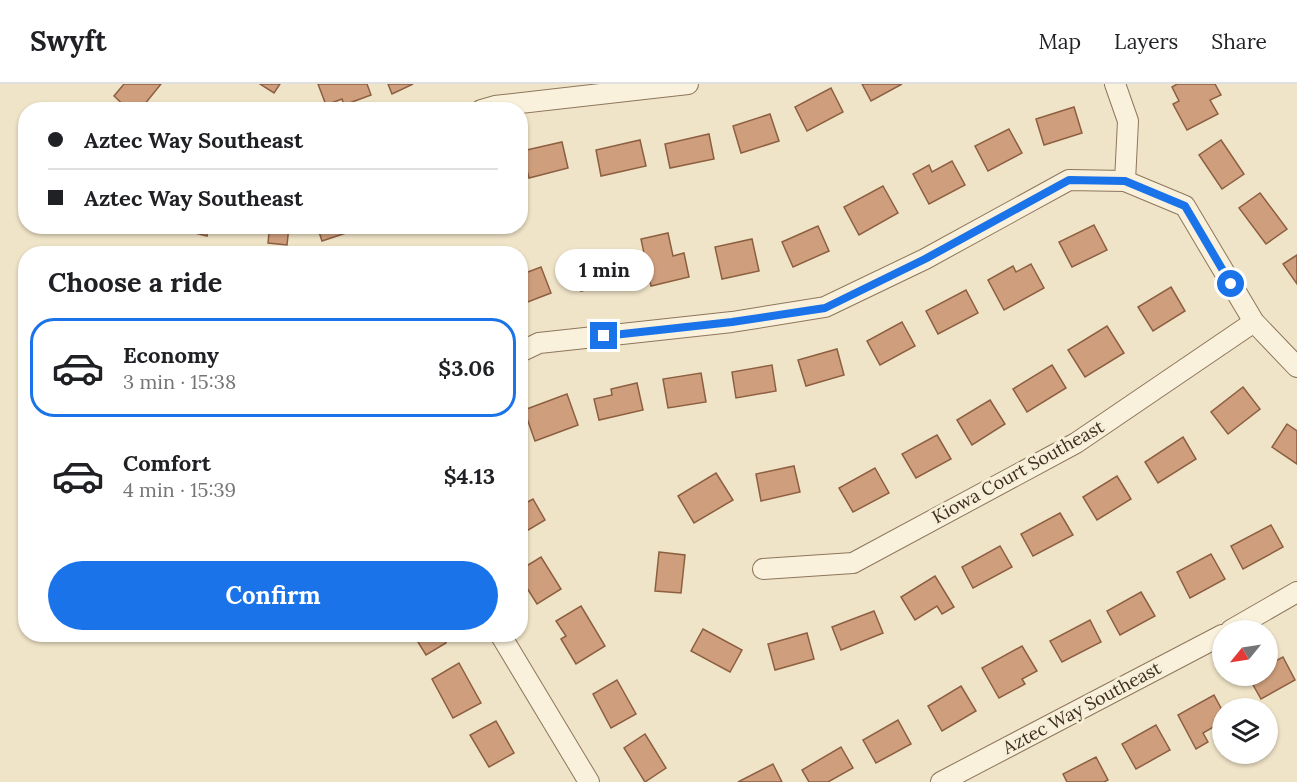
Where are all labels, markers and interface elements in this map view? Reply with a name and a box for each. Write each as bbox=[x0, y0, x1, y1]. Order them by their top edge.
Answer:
text: Swyft bbox=[30, 23, 106, 59]
text: Map bbox=[1038, 28, 1081, 55]
text: Layers bbox=[1114, 28, 1178, 55]
text: Share bbox=[1211, 28, 1267, 55]
text: Aztec Way Southeast bbox=[84, 126, 303, 154]
text: Aztec Way Southeast bbox=[84, 184, 303, 212]
callout: 1 min bbox=[554, 249, 654, 291]
text: 1 min bbox=[579, 257, 630, 282]
text: Choose a ride bbox=[48, 265, 222, 299]
route start bbox=[1217, 270, 1244, 297]
route end bbox=[590, 322, 617, 349]
icon: car bbox=[51, 341, 105, 395]
text: Economy bbox=[123, 341, 219, 369]
text: $3.06 bbox=[438, 354, 495, 382]
text: 3 min · 15:38 bbox=[123, 369, 236, 394]
street label: Kiowa Court Southeast bbox=[928, 415, 1108, 528]
icon: car bbox=[51, 449, 105, 503]
text: Comfort bbox=[123, 449, 211, 477]
text: $4.13 bbox=[444, 462, 495, 490]
text: 4 min · 15:39 bbox=[123, 477, 236, 502]
button: Confirm bbox=[48, 561, 498, 630]
north arrow bbox=[1212, 620, 1278, 686]
map controls bbox=[1212, 620, 1278, 764]
street label: Aztec Way Southeast bbox=[998, 656, 1165, 760]
button: layers bbox=[1212, 698, 1278, 764]

